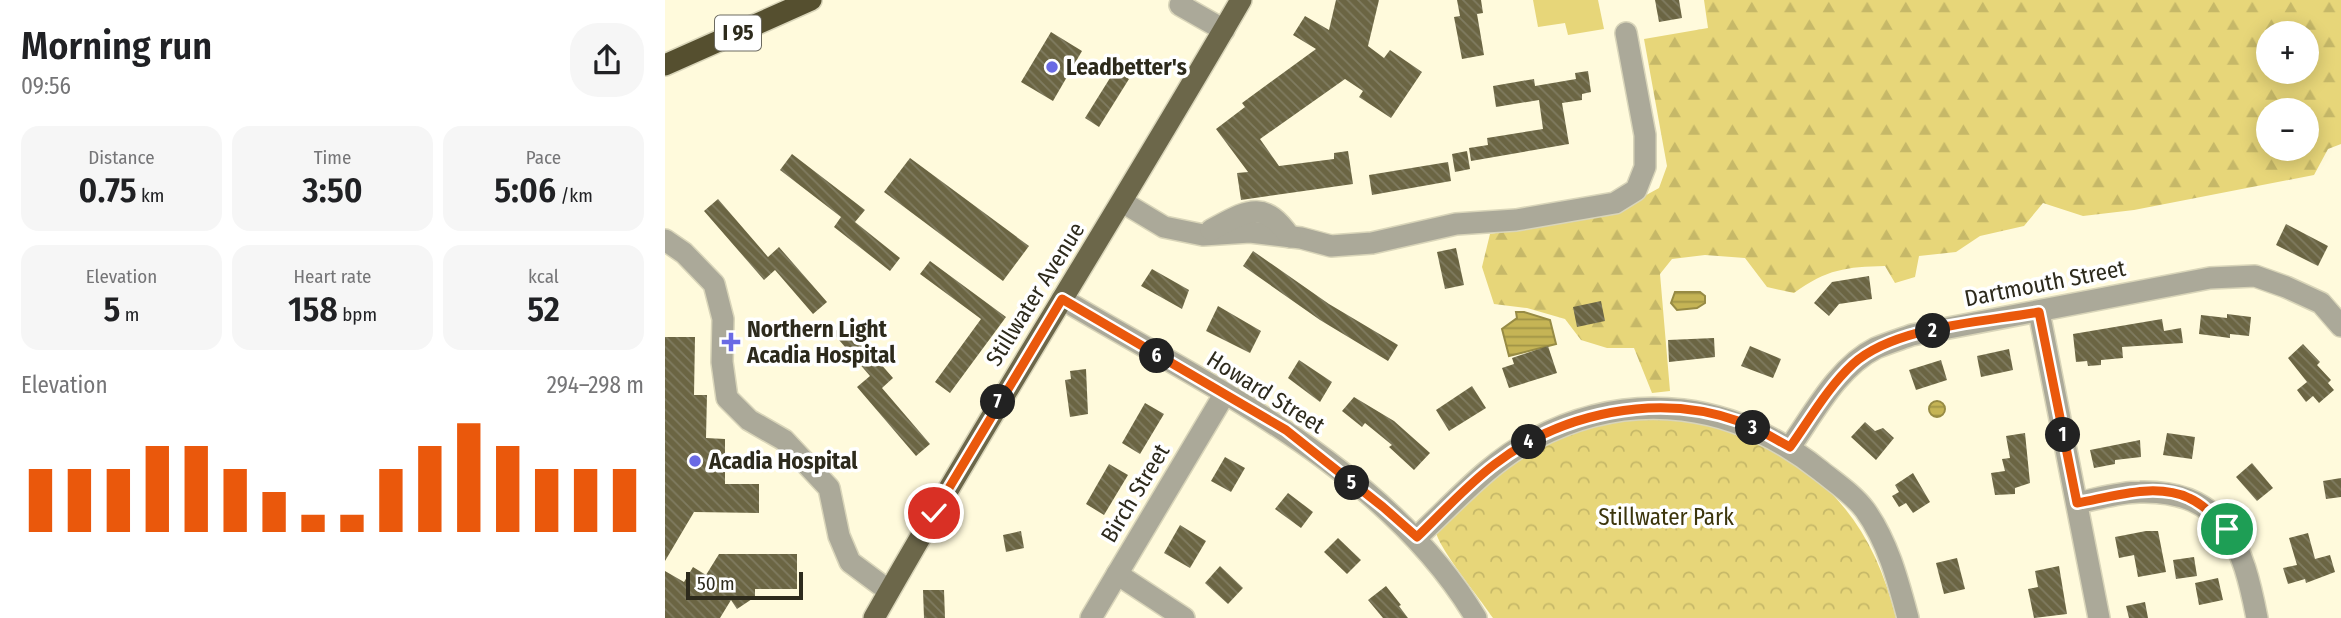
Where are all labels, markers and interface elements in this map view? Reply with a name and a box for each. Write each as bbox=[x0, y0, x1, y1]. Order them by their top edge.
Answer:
road number: I 95 bbox=[715, 16, 761, 50]
map controls bbox=[2256, 21, 2319, 161]
button: + bbox=[2256, 21, 2319, 84]
text: Morning run bbox=[21, 23, 212, 69]
button: share bbox=[570, 23, 644, 97]
place label: Leadbetter's bbox=[1066, 53, 1187, 81]
marker: Leadbetter's bbox=[1044, 59, 1060, 75]
text: 09:56 bbox=[21, 72, 71, 100]
button: − bbox=[2256, 98, 2319, 161]
text: Distance bbox=[88, 146, 155, 169]
text: Time bbox=[314, 146, 351, 169]
text: Pace bbox=[526, 146, 561, 169]
text: 0.75 bbox=[79, 169, 137, 211]
text: 3:50 bbox=[302, 169, 363, 211]
text: 5:06 bbox=[494, 169, 556, 211]
text: km bbox=[137, 184, 164, 207]
text: /km bbox=[556, 184, 593, 207]
street label: Stillwater Avenue bbox=[980, 217, 1090, 371]
street label: Dartmouth Street bbox=[1962, 254, 2128, 312]
text: Elevation bbox=[86, 265, 157, 288]
text: Heart rate bbox=[293, 265, 372, 288]
text: kcal bbox=[528, 265, 559, 288]
text: 5 bbox=[104, 288, 120, 330]
text: 158 bbox=[288, 288, 338, 330]
text: 52 bbox=[527, 288, 560, 330]
text: m bbox=[120, 303, 139, 326]
text: bpm bbox=[338, 303, 377, 326]
pin: 2 bbox=[1915, 314, 1951, 348]
place label: Northern Light Acadia Hospital bbox=[746, 315, 896, 369]
text: 2 bbox=[1928, 319, 1937, 342]
marker: Northern Light Acadia Hospital bbox=[721, 332, 741, 352]
pin: 6 bbox=[1140, 338, 1175, 374]
text: 6 bbox=[1152, 344, 1161, 367]
street label: Howard Street bbox=[1202, 345, 1331, 440]
text: Elevation bbox=[21, 371, 108, 399]
text: 294–298 m bbox=[547, 371, 644, 399]
pin: 7 bbox=[981, 384, 1015, 420]
text: 7 bbox=[993, 390, 1002, 413]
pin: 3 bbox=[1735, 410, 1771, 446]
text: 3 bbox=[1748, 416, 1757, 439]
pin: 1 bbox=[2045, 418, 2081, 452]
text: 1 bbox=[2058, 423, 2067, 446]
pin: 4 bbox=[1511, 424, 1547, 460]
text: 4 bbox=[1524, 430, 1533, 453]
street label: Birch Street bbox=[1095, 438, 1175, 547]
place label: Acadia Hospital bbox=[708, 447, 858, 475]
marker: Acadia Hospital bbox=[687, 453, 703, 469]
pin: 5 bbox=[1335, 466, 1369, 500]
text: 5 bbox=[1347, 471, 1356, 494]
pin bbox=[904, 483, 964, 543]
icon: check bbox=[915, 494, 953, 532]
pin bbox=[2197, 499, 2257, 559]
park label: Stillwater Park bbox=[1598, 503, 1734, 531]
icon: arrive bbox=[2208, 510, 2246, 548]
scale bar bbox=[686, 569, 803, 601]
text: 50 m bbox=[697, 572, 735, 595]

